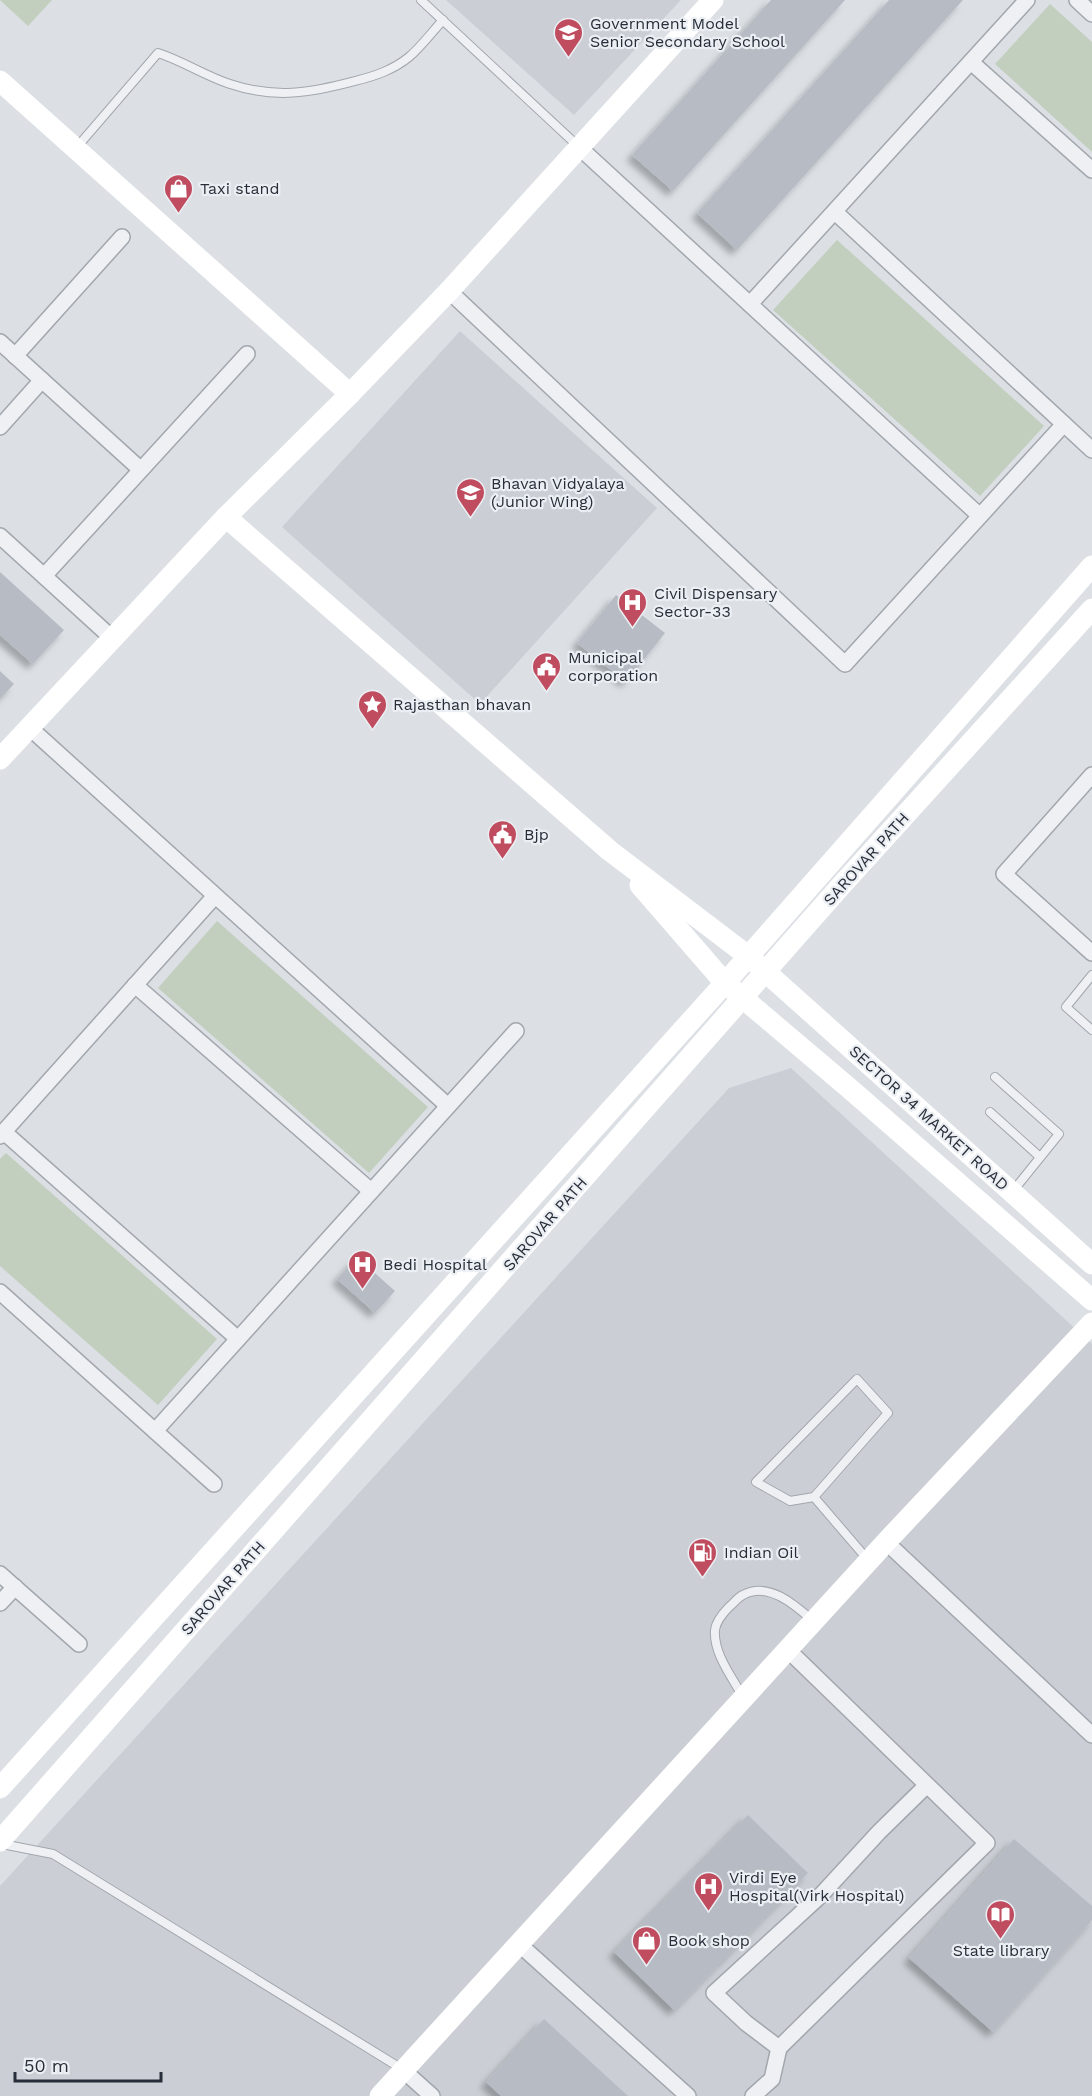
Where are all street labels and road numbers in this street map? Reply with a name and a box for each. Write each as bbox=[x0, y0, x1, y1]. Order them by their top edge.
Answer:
street label: SAROVAR PATH bbox=[819, 809, 913, 909]
street label: SECTOR 34 MARKET ROAD bbox=[845, 1041, 1013, 1195]
street label: SAROVAR PATH bbox=[499, 1173, 591, 1275]
street label: SAROVAR PATH bbox=[177, 1537, 269, 1639]

